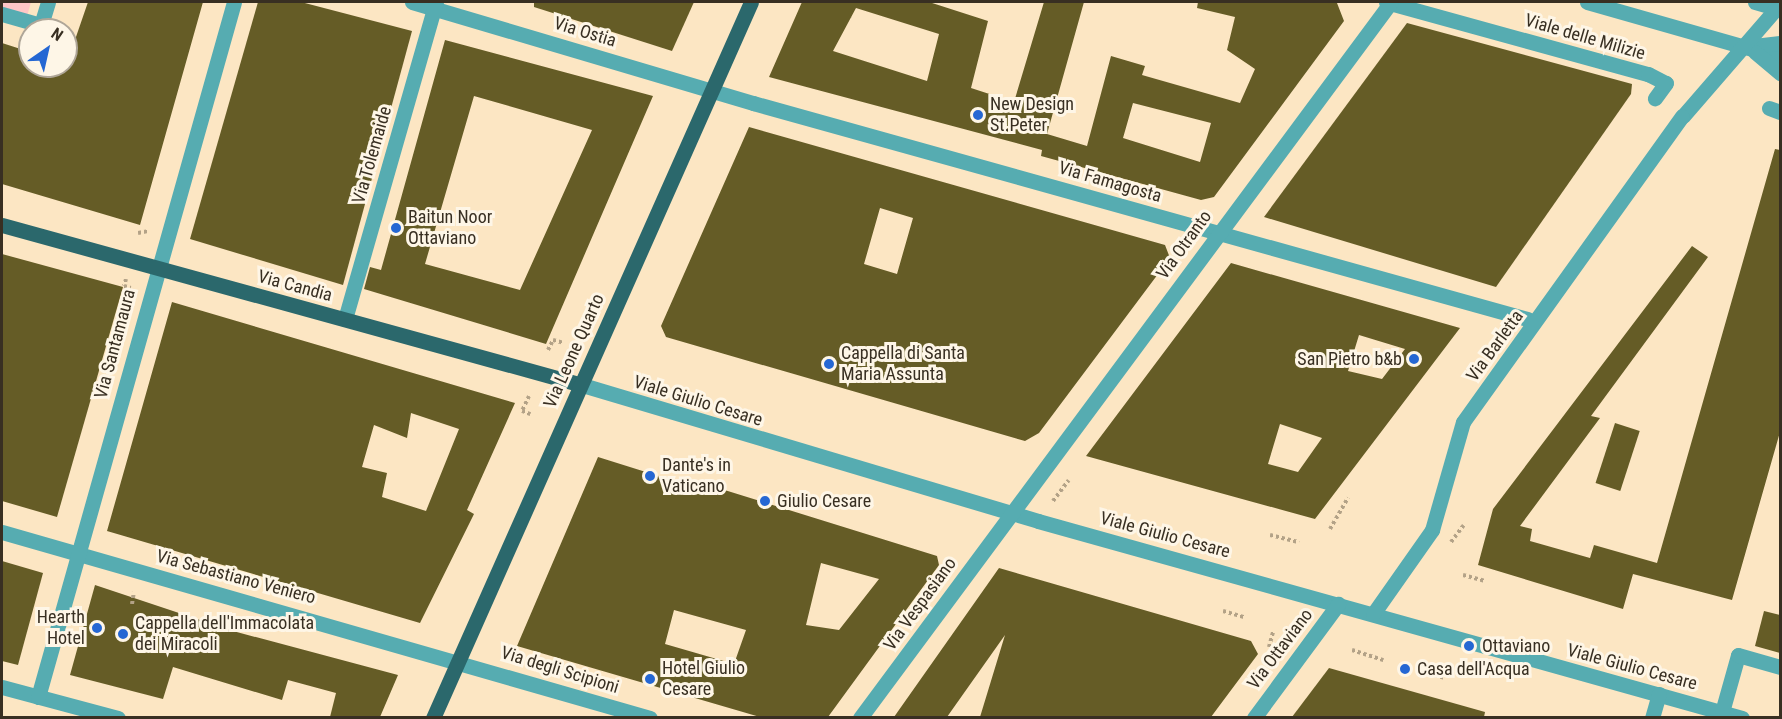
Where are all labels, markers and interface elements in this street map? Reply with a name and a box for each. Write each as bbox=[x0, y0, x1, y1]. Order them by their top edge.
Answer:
street label: Viale delle Milizie bbox=[1522, 10, 1648, 64]
street label: Via Ostia bbox=[551, 12, 619, 52]
north arrow bbox=[18, 18, 78, 78]
text: N bbox=[48, 24, 67, 45]
place label: New Design St.Peter bbox=[990, 94, 1074, 136]
street label: Via Tolemaide bbox=[348, 104, 396, 206]
marker: New Design St.Peter bbox=[971, 108, 985, 122]
street label: Via Famagosta bbox=[1056, 157, 1164, 207]
street label: Via Otranto bbox=[1152, 206, 1216, 284]
place label: Baitun Noor Ottaviano bbox=[408, 207, 492, 250]
marker: Baitun Noor Ottaviano bbox=[389, 221, 403, 235]
street label: Via Candia bbox=[255, 266, 335, 306]
street label: Via Santamaura bbox=[90, 287, 140, 401]
street label: Via Leone Quarto bbox=[539, 291, 609, 411]
street label: Via Barletta bbox=[1462, 306, 1528, 386]
place label: Cappella di Santa Maria Assunta bbox=[841, 343, 965, 386]
place label: San Pietro b&b bbox=[1297, 348, 1402, 370]
marker: San Pietro b&b bbox=[1407, 352, 1421, 366]
marker: Cappella di Santa Maria Assunta bbox=[822, 357, 836, 371]
street label: Viale Giulio Cesare bbox=[631, 371, 765, 431]
place label: Dante's in Vaticano bbox=[662, 455, 731, 498]
marker: Dante's in Vaticano bbox=[643, 469, 657, 483]
place label: Giulio Cesare bbox=[777, 490, 871, 512]
marker: Giulio Cesare bbox=[758, 494, 772, 508]
street label: Viale Giulio Cesare bbox=[1098, 507, 1232, 563]
street label: Via Sebastiano Veniero bbox=[154, 545, 318, 609]
street label: Via Vespasiano bbox=[879, 553, 961, 655]
street label: Via Ottaviano bbox=[1243, 605, 1317, 693]
place label: Hearth Hotel bbox=[37, 607, 85, 650]
place label: Cappella dell'Immacolata dei Miracoli bbox=[135, 613, 314, 656]
marker: Hearth Hotel bbox=[90, 621, 104, 635]
marker: Cappella dell'Immacolata dei Miracoli bbox=[116, 627, 130, 641]
place label: Ottaviano bbox=[1482, 635, 1550, 657]
marker: Ottaviano bbox=[1460, 637, 1478, 655]
street label: Viale Giulio Cesare bbox=[1565, 639, 1699, 695]
street label: Via degli Scipioni bbox=[498, 642, 622, 698]
place label: Hotel Giulio Cesare bbox=[662, 658, 745, 700]
place label: Casa dell'Acqua bbox=[1417, 658, 1530, 680]
marker: Casa dell'Acqua bbox=[1398, 662, 1412, 676]
marker: Hotel Giulio Cesare bbox=[643, 672, 657, 686]

